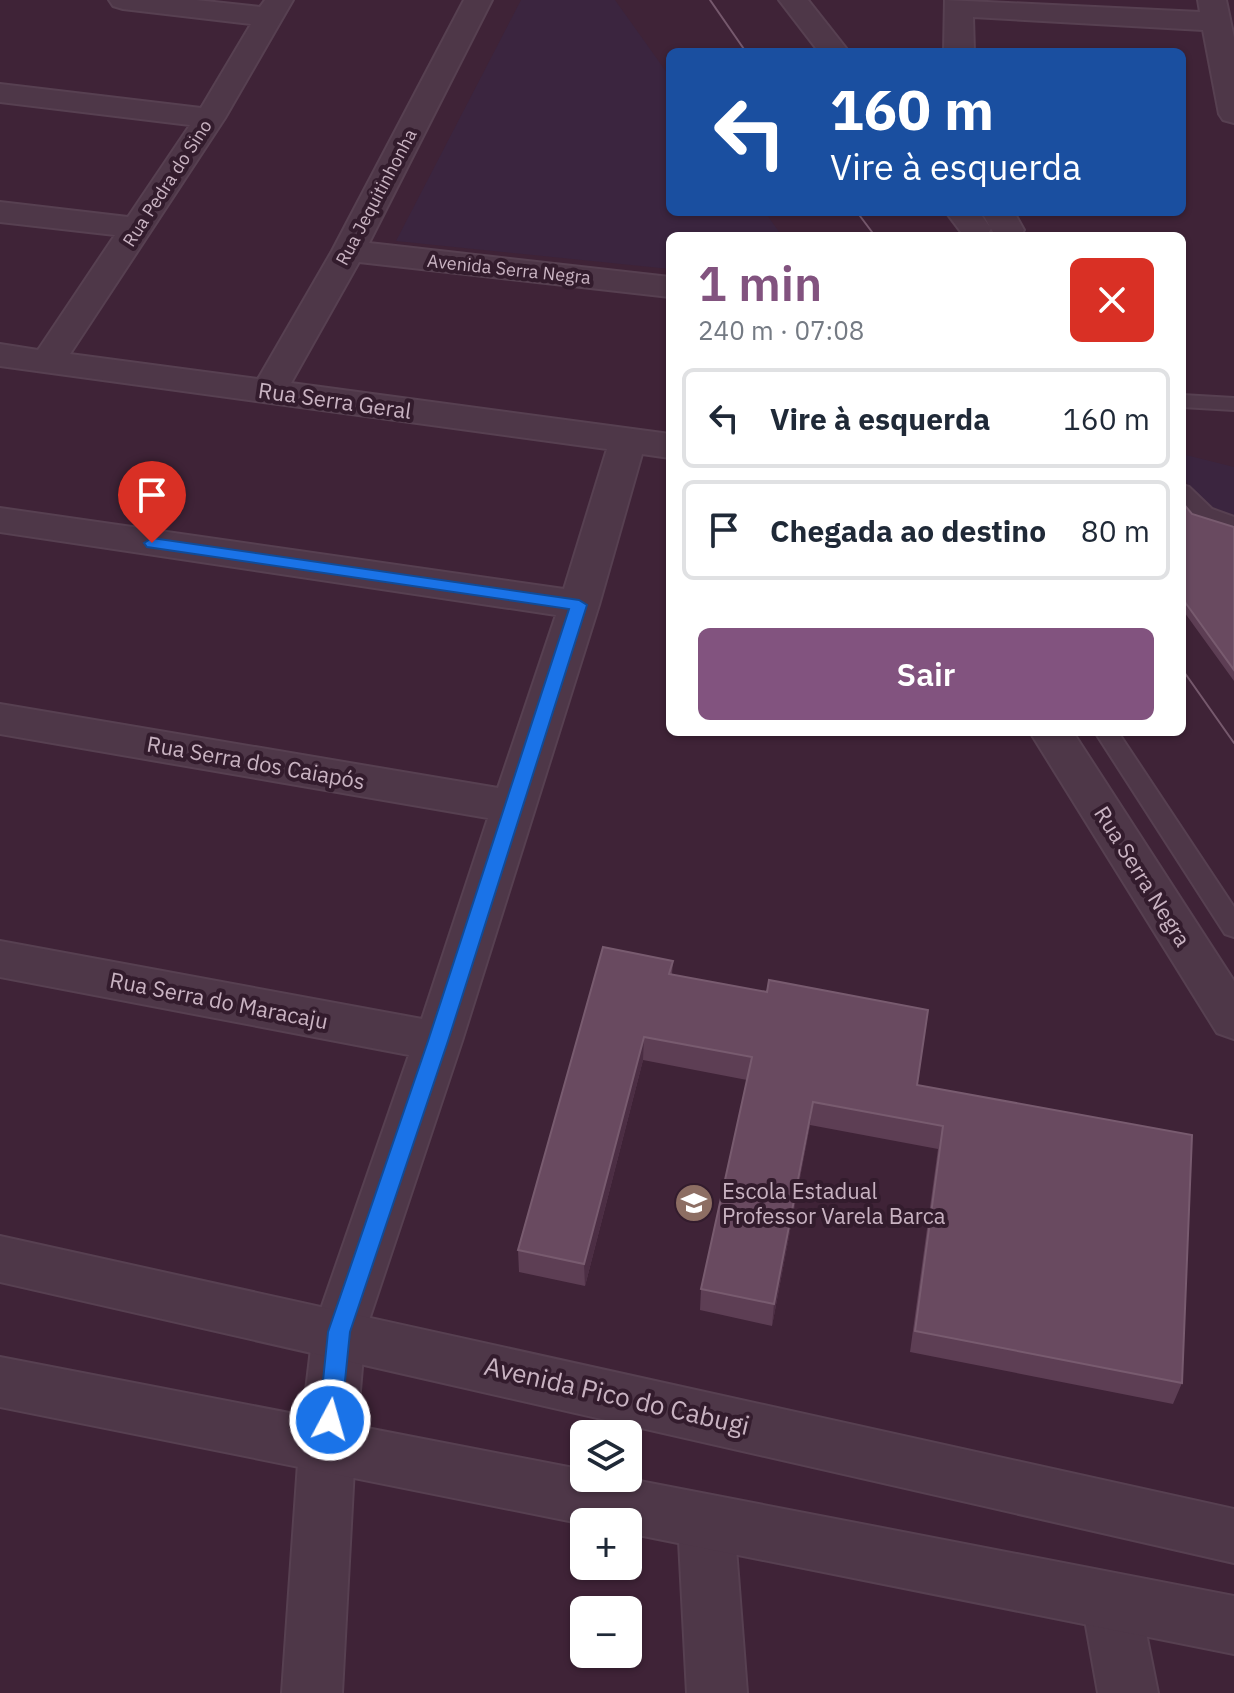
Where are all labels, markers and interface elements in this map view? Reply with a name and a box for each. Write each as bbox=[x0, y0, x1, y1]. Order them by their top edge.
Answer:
text: 160 m bbox=[830, 73, 994, 145]
icon: left bbox=[698, 80, 802, 184]
street label: Rua Pedra do Sino bbox=[117, 115, 217, 251]
street label: Rua Jequitinhonha bbox=[330, 124, 422, 269]
text: Vire à esquerda bbox=[830, 143, 1081, 190]
street label: Avenida Serra Negra bbox=[426, 249, 592, 289]
text: 1 min bbox=[698, 252, 822, 314]
button: close bbox=[1070, 258, 1154, 342]
text: 240 m · 07:08 bbox=[698, 313, 864, 347]
street label: Rua Serra Geral bbox=[256, 375, 414, 425]
icon: left bbox=[702, 396, 746, 440]
text: Vire à esquerda bbox=[770, 399, 990, 438]
text: 160 m bbox=[1063, 399, 1150, 438]
pin bbox=[118, 461, 186, 543]
icon: arrive bbox=[130, 473, 174, 517]
icon: arrive bbox=[702, 508, 746, 552]
text: Chegada ao destino bbox=[770, 511, 1046, 550]
text: 80 m bbox=[1081, 511, 1150, 550]
button: Sair bbox=[698, 628, 1154, 720]
street label: Rua Serra dos Caiapós bbox=[145, 729, 367, 795]
street label: Rua Serra Negra bbox=[1088, 800, 1198, 952]
street label: Rua Serra do Maracaju bbox=[107, 965, 331, 1035]
place label: Escola Estadual Professor Varela Barca bbox=[722, 1176, 946, 1230]
school or university icon: Escola Estadual Professor Varela Barca bbox=[673, 1182, 715, 1224]
street label: Avenida Pico do Cabugi bbox=[481, 1348, 753, 1442]
position arrow bbox=[288, 1378, 372, 1462]
map controls bbox=[570, 1420, 642, 1668]
button: layers bbox=[570, 1420, 642, 1492]
button: + bbox=[570, 1508, 642, 1580]
button: − bbox=[570, 1596, 642, 1668]

